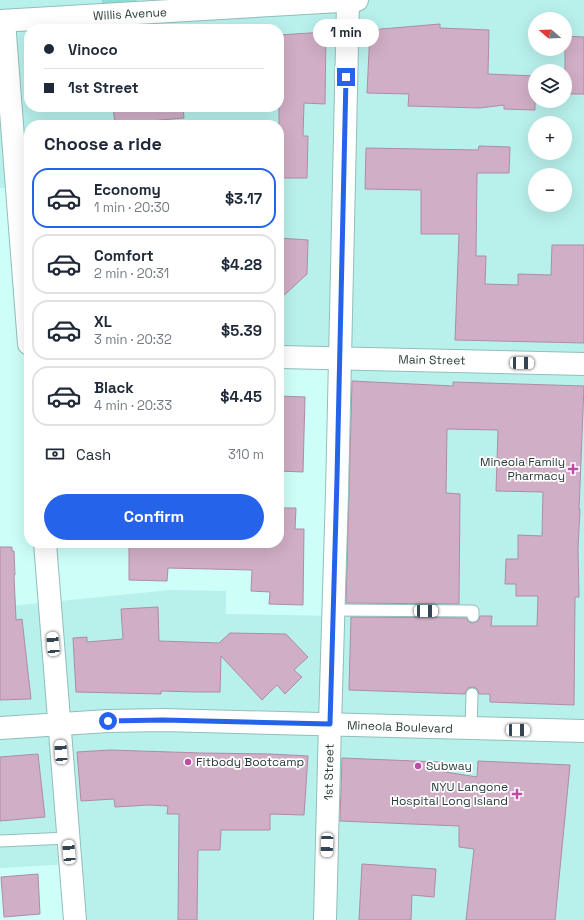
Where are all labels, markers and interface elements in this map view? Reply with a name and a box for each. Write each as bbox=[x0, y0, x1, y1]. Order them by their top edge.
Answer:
street label: Willis Avenue bbox=[93, 4, 167, 24]
north arrow bbox=[528, 12, 572, 56]
map controls bbox=[528, 12, 572, 212]
callout: 1 min bbox=[313, 19, 379, 47]
text: 1 min bbox=[330, 24, 362, 41]
text: Vinoco bbox=[68, 40, 118, 59]
button: layers bbox=[528, 64, 572, 108]
route end bbox=[337, 68, 355, 86]
text: 1st Street bbox=[68, 78, 139, 97]
button: + bbox=[528, 116, 572, 160]
text: Choose a ride bbox=[44, 132, 162, 155]
button: − bbox=[528, 168, 572, 212]
icon: car bbox=[46, 180, 82, 216]
text: Economy bbox=[94, 180, 161, 199]
text: $3.17 bbox=[225, 189, 262, 208]
text: 1 min · 20:30 bbox=[94, 199, 170, 216]
icon: car bbox=[46, 246, 82, 282]
text: Comfort bbox=[94, 246, 154, 265]
text: $4.28 bbox=[221, 255, 262, 274]
text: 2 min · 20:31 bbox=[94, 265, 169, 282]
icon: car bbox=[46, 312, 82, 348]
text: XL bbox=[94, 312, 112, 331]
text: $5.39 bbox=[221, 321, 262, 340]
text: 3 min · 20:32 bbox=[94, 331, 172, 348]
street label: Main Street bbox=[398, 351, 466, 369]
car bbox=[510, 357, 534, 369]
icon: car bbox=[46, 378, 82, 414]
text: Black bbox=[94, 378, 134, 397]
text: $4.45 bbox=[220, 387, 262, 406]
text: 4 min · 20:33 bbox=[94, 397, 172, 414]
icon: cash bbox=[44, 443, 66, 465]
text: Cash bbox=[76, 445, 111, 464]
text: 310 m bbox=[228, 446, 264, 463]
place label: Mineola Family Pharmacy bbox=[480, 454, 565, 484]
marker: Mineola Family Pharmacy bbox=[568, 464, 578, 474]
button: Confirm bbox=[44, 494, 264, 540]
car bbox=[414, 605, 438, 617]
car bbox=[46, 632, 60, 656]
route start bbox=[99, 712, 117, 730]
street label: Mineola Boulevard bbox=[347, 717, 453, 737]
car bbox=[506, 724, 530, 736]
car bbox=[54, 740, 68, 764]
street label: 1st Street bbox=[321, 744, 337, 800]
place label: Fitbody Bootcamp bbox=[196, 754, 304, 770]
marker: Fitbody Bootcamp bbox=[183, 757, 193, 767]
place label: Subway bbox=[426, 758, 472, 774]
marker: Subway bbox=[413, 761, 423, 771]
place label: NYU Langone Hospital Long Island bbox=[391, 779, 508, 809]
marker: NYU Langone Hospital Long Island bbox=[511, 788, 523, 800]
car bbox=[321, 833, 333, 857]
car bbox=[62, 840, 76, 864]

